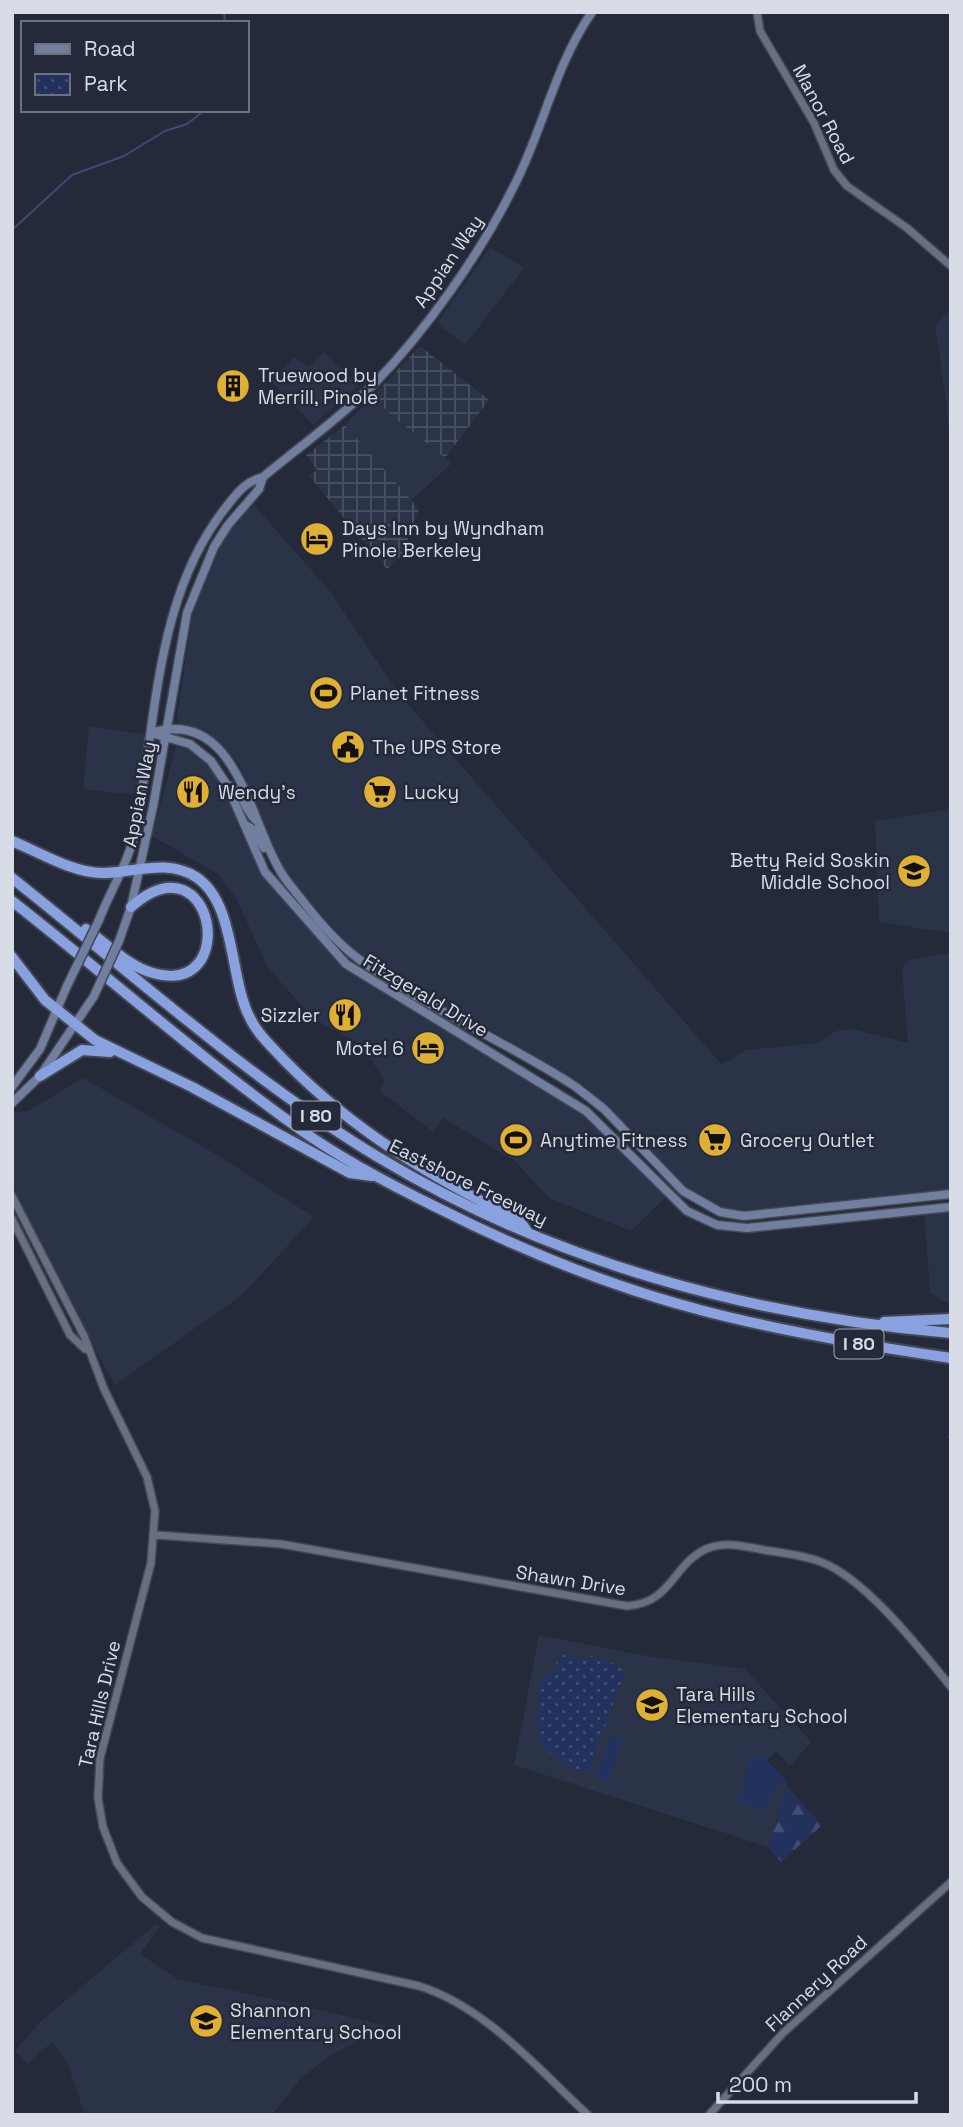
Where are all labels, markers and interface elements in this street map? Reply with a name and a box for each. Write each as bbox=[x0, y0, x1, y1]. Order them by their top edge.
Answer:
legend bbox=[21, 21, 248, 112]
text: Road bbox=[84, 35, 136, 62]
street label: Manor Road bbox=[787, 60, 860, 168]
text: Park bbox=[84, 70, 128, 97]
street label: Appian Way bbox=[408, 210, 489, 313]
place label: Truewood by Merrill, Pinole bbox=[258, 363, 378, 410]
building icon: Truewood by Merrill, Pinole bbox=[214, 367, 252, 405]
place label: Days Inn by Wyndham Pinole Berkeley bbox=[342, 516, 544, 563]
hotel icon: Days Inn by Wyndham Pinole Berkeley bbox=[298, 520, 336, 558]
sports icon: Planet Fitness bbox=[307, 674, 345, 712]
place label: Planet Fitness bbox=[350, 681, 480, 706]
public building icon: The UPS Store bbox=[329, 728, 367, 766]
place label: The UPS Store bbox=[372, 735, 501, 760]
street label: Appian Way bbox=[117, 739, 162, 849]
restaurant icon: Wendy's bbox=[174, 773, 212, 811]
supermarket icon: Lucky bbox=[361, 773, 399, 811]
place label: Wendy's bbox=[218, 780, 296, 805]
place label: Lucky bbox=[404, 780, 459, 805]
place label: Betty Reid Soskin Middle School bbox=[730, 848, 890, 895]
school or university icon: Betty Reid Soskin Middle School bbox=[895, 852, 933, 890]
street label: Fitzgerald Drive bbox=[359, 948, 493, 1043]
restaurant icon: Sizzler bbox=[326, 996, 364, 1034]
place label: Sizzler bbox=[261, 1003, 320, 1028]
hotel icon: Motel 6 bbox=[409, 1029, 447, 1067]
place label: Motel 6 bbox=[335, 1036, 404, 1061]
road number: I 80 bbox=[292, 1101, 340, 1130]
sports icon: Anytime Fitness bbox=[497, 1121, 535, 1159]
supermarket icon: Grocery Outlet bbox=[696, 1121, 734, 1159]
place label: Anytime Fitness bbox=[540, 1128, 688, 1153]
place label: Grocery Outlet bbox=[740, 1128, 875, 1153]
street label: Eastshore Freeway bbox=[385, 1133, 552, 1232]
road number: I 80 bbox=[834, 1330, 884, 1358]
street label: Shawn Drive bbox=[514, 1559, 628, 1602]
street label: Tara Hills Drive bbox=[73, 1638, 126, 1770]
place label: Tara Hills Elementary School bbox=[676, 1682, 848, 1729]
school or university icon: Tara Hills Elementary School bbox=[633, 1686, 671, 1724]
street label: Flannery Road bbox=[760, 1930, 873, 2037]
place label: Shannon Elementary School bbox=[230, 1998, 402, 2045]
school or university icon: Shannon Elementary School bbox=[187, 2002, 225, 2040]
scale bar bbox=[718, 2060, 916, 2104]
text: 200 m bbox=[729, 2071, 792, 2098]

